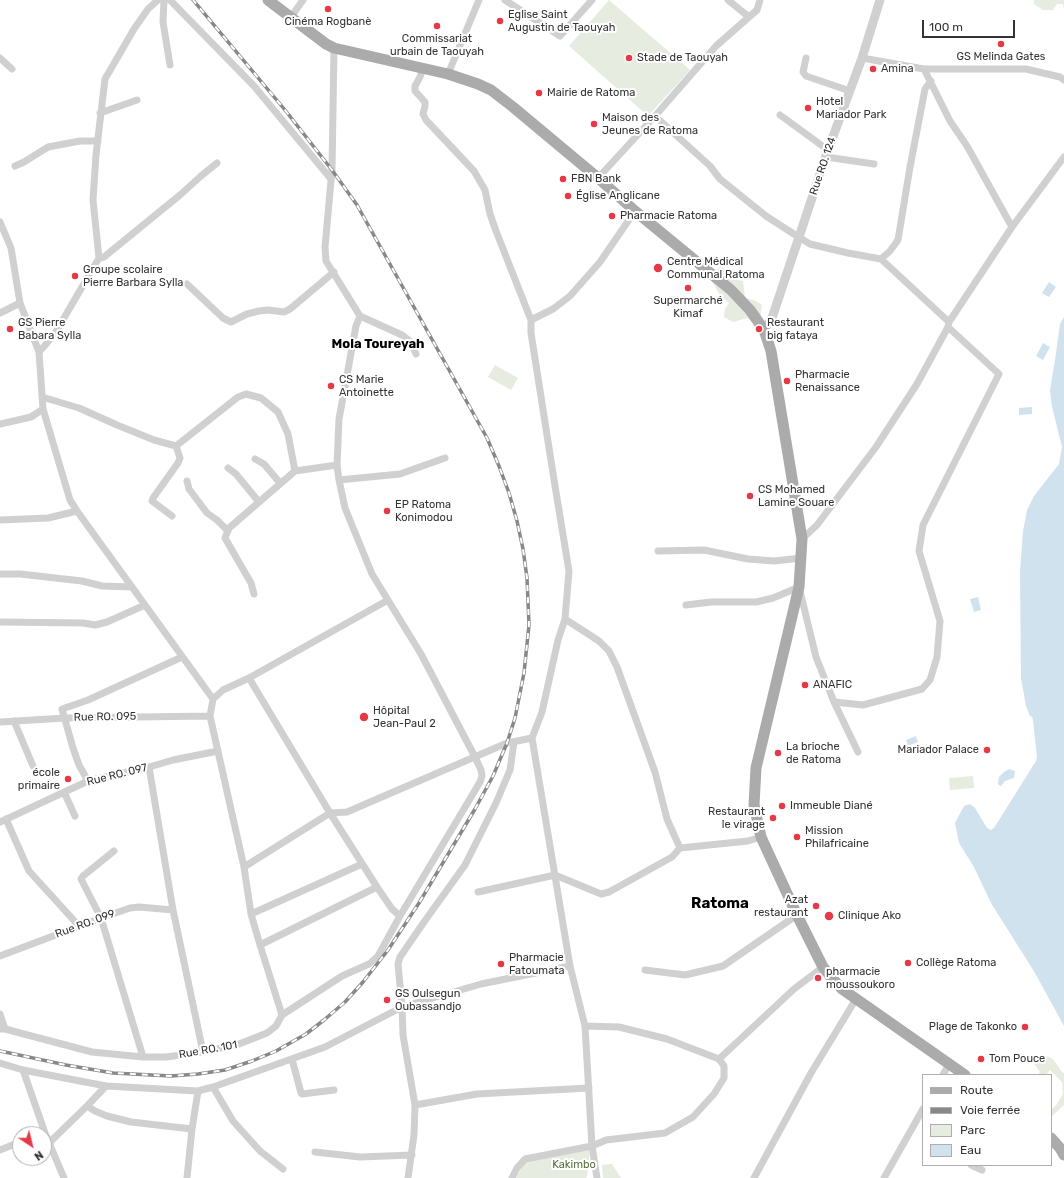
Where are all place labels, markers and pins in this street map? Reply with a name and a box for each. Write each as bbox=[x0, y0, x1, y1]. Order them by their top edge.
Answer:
marker: Cinéma Rogbanè bbox=[323, 4, 333, 14]
place label: Eglise Saint Augustin de Taouyah bbox=[508, 8, 615, 34]
place label: Cinéma Rogbanè bbox=[285, 15, 371, 29]
marker: Eglise Saint Augustin de Taouyah bbox=[495, 16, 505, 26]
marker: Commissariat urbain de Taouyah bbox=[432, 21, 442, 31]
place label: Commissariat urbain de Taouyah bbox=[390, 32, 484, 58]
marker: GS Melinda Gates bbox=[996, 39, 1006, 49]
place label: GS Melinda Gates bbox=[957, 50, 1045, 64]
place label: Stade de Taouyah bbox=[637, 51, 728, 65]
marker: Stade de Taouyah bbox=[624, 53, 634, 63]
place label: Amina bbox=[881, 62, 914, 76]
marker: Amina bbox=[868, 64, 878, 74]
place label: Mairie de Ratoma bbox=[547, 86, 635, 100]
marker: Mairie de Ratoma bbox=[534, 88, 544, 98]
place label: Hotel Mariador Park bbox=[816, 95, 886, 121]
marker: Hotel Mariador Park bbox=[803, 103, 813, 113]
place label: Maison des Jeunes de Ratoma bbox=[602, 111, 698, 137]
marker: Maison des Jeunes de Ratoma bbox=[589, 119, 599, 129]
place label: FBN Bank bbox=[571, 172, 621, 186]
marker: FBN Bank bbox=[558, 174, 568, 184]
place label: Église Anglicane bbox=[576, 189, 660, 203]
marker: Église Anglicane bbox=[563, 191, 573, 201]
place label: Pharmacie Ratoma bbox=[620, 209, 717, 223]
marker: Pharmacie Ratoma bbox=[607, 211, 617, 221]
place label: Centre Médical Communal Ratoma bbox=[667, 255, 765, 281]
marker: Centre Médical Communal Ratoma bbox=[652, 262, 664, 274]
place label: Groupe scolaire Pierre Barbara Sylla bbox=[83, 263, 183, 289]
marker: Groupe scolaire Pierre Barbara Sylla bbox=[70, 271, 80, 281]
marker: Supermarché Kimaf bbox=[683, 283, 693, 293]
place label: Supermarché Kimaf bbox=[653, 294, 723, 320]
place label: GS Pierre Babara Sylla bbox=[18, 316, 81, 342]
place label: Restaurant big fataya bbox=[767, 316, 824, 342]
marker: GS Pierre Babara Sylla bbox=[5, 324, 15, 334]
marker: Restaurant big fataya bbox=[754, 324, 764, 334]
place label: Pharmacie Renaissance bbox=[795, 368, 860, 394]
place label: CS Marie Antoinette bbox=[339, 373, 394, 399]
marker: Pharmacie Renaissance bbox=[782, 376, 792, 386]
marker: CS Marie Antoinette bbox=[326, 381, 336, 391]
place label: CS Mohamed Lamine Souare bbox=[758, 483, 834, 509]
marker: CS Mohamed Lamine Souare bbox=[745, 491, 755, 501]
place label: EP Ratoma Konimodou bbox=[395, 498, 453, 524]
marker: EP Ratoma Konimodou bbox=[382, 506, 392, 516]
place label: ANAFIC bbox=[813, 678, 852, 692]
marker: ANAFIC bbox=[800, 680, 810, 690]
place label: Hôpital Jean-Paul 2 bbox=[373, 704, 436, 730]
marker: Hôpital Jean-Paul 2 bbox=[358, 711, 370, 723]
place label: La brioche de Ratoma bbox=[786, 740, 841, 766]
place label: Mariador Palace bbox=[898, 743, 979, 757]
marker: Mariador Palace bbox=[982, 745, 992, 755]
marker: La brioche de Ratoma bbox=[773, 748, 783, 758]
place label: école primaire bbox=[18, 766, 60, 792]
marker: école primaire bbox=[63, 774, 73, 784]
place label: Immeuble Diané bbox=[790, 799, 873, 813]
marker: Immeuble Diané bbox=[777, 801, 787, 811]
place label: Restaurant le virage bbox=[708, 805, 765, 831]
marker: Restaurant le virage bbox=[768, 813, 778, 823]
place label: Mission Philafricaine bbox=[805, 824, 869, 850]
marker: Mission Philafricaine bbox=[792, 832, 802, 842]
place label: Azat restaurant bbox=[754, 893, 808, 919]
marker: Azat restaurant bbox=[811, 901, 821, 911]
place label: Clinique Ako bbox=[838, 909, 901, 923]
marker: Clinique Ako bbox=[823, 910, 835, 922]
place label: Pharmacie Fatoumata bbox=[509, 951, 565, 977]
place label: Collège Ratoma bbox=[916, 956, 996, 970]
marker: Collège Ratoma bbox=[903, 958, 913, 968]
marker: Pharmacie Fatoumata bbox=[496, 959, 506, 969]
place label: pharmacie moussoukoro bbox=[826, 965, 895, 991]
marker: pharmacie moussoukoro bbox=[813, 973, 823, 983]
place label: GS Oulsegun Oubassandjo bbox=[395, 987, 461, 1013]
marker: GS Oulsegun Oubassandjo bbox=[382, 995, 392, 1005]
place label: Plage de Takonko bbox=[929, 1020, 1017, 1034]
marker: Plage de Takonko bbox=[1020, 1022, 1030, 1032]
place label: Tom Pouce bbox=[989, 1052, 1045, 1066]
marker: Tom Pouce bbox=[976, 1054, 986, 1064]

